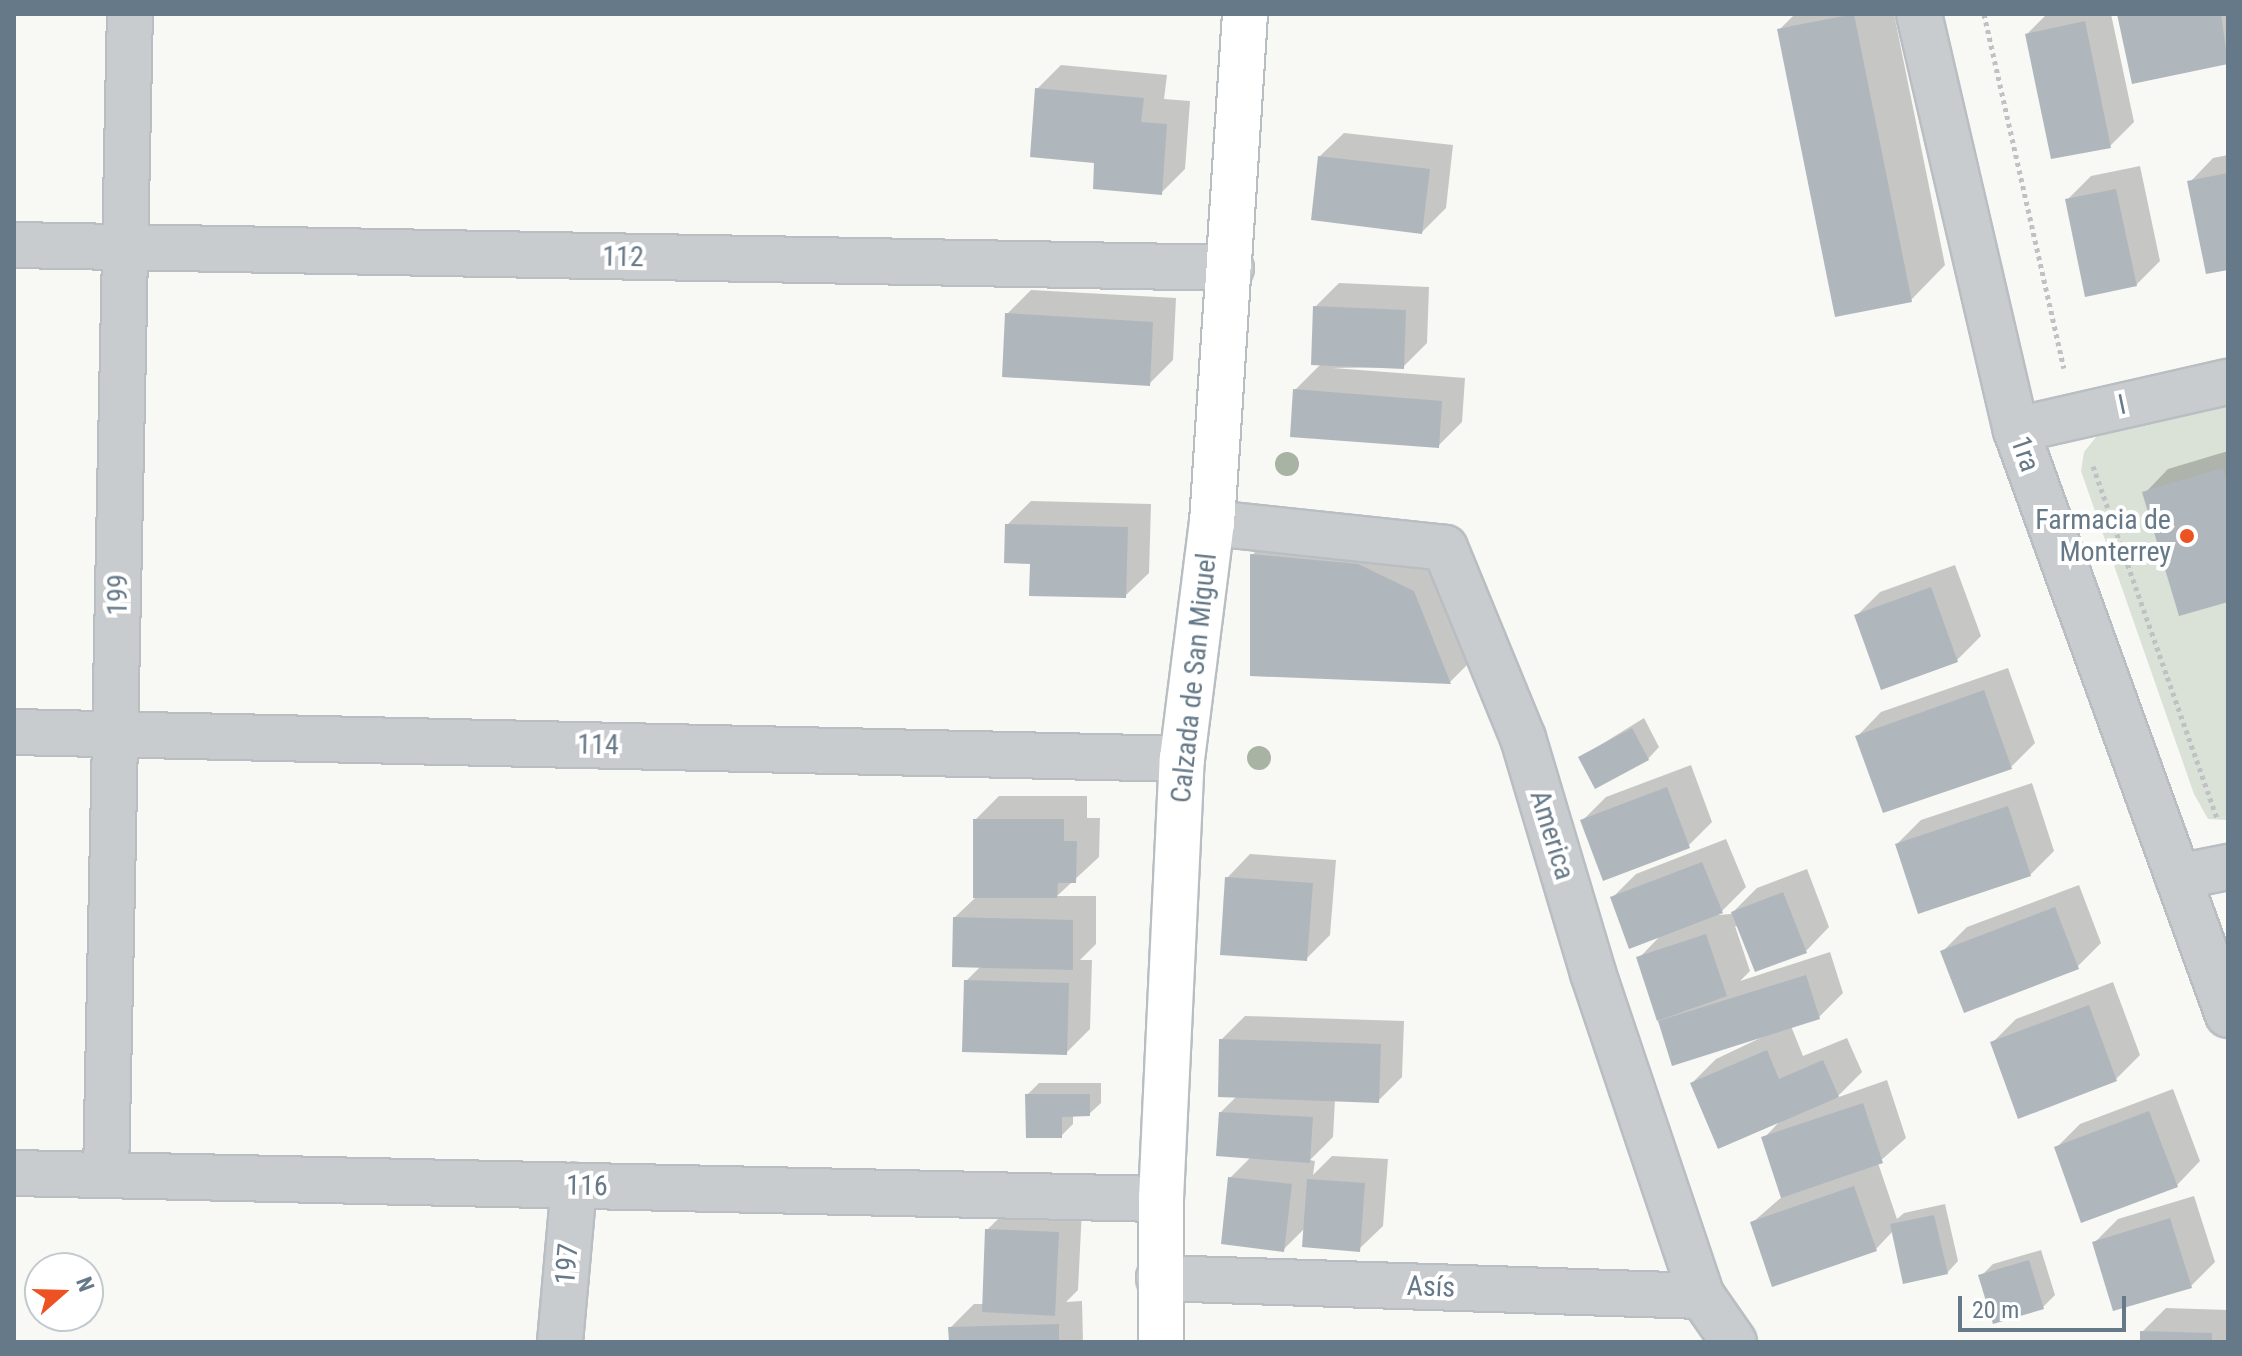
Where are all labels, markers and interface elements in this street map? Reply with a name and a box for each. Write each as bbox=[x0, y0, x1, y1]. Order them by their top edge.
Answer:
street label: 112 bbox=[602, 240, 644, 274]
street label: I bbox=[2115, 388, 2129, 422]
street label: 1ra bbox=[2003, 432, 2047, 476]
place label: Farmacia de Monterrey bbox=[2035, 503, 2171, 569]
marker: Farmacia de Monterrey bbox=[2178, 527, 2196, 545]
street label: Calzada de San Miguel bbox=[1164, 551, 1224, 805]
street label: 199 bbox=[101, 574, 135, 616]
street label: 114 bbox=[577, 728, 619, 762]
street label: America bbox=[1523, 786, 1581, 884]
street label: 116 bbox=[566, 1169, 608, 1203]
street label: 197 bbox=[548, 1242, 586, 1286]
north arrow bbox=[24, 1252, 104, 1332]
street label: Asís bbox=[1406, 1269, 1456, 1305]
text: N bbox=[71, 1274, 99, 1295]
scale bar bbox=[1962, 1280, 2130, 1330]
text: 20 m bbox=[1972, 1296, 2019, 1324]

